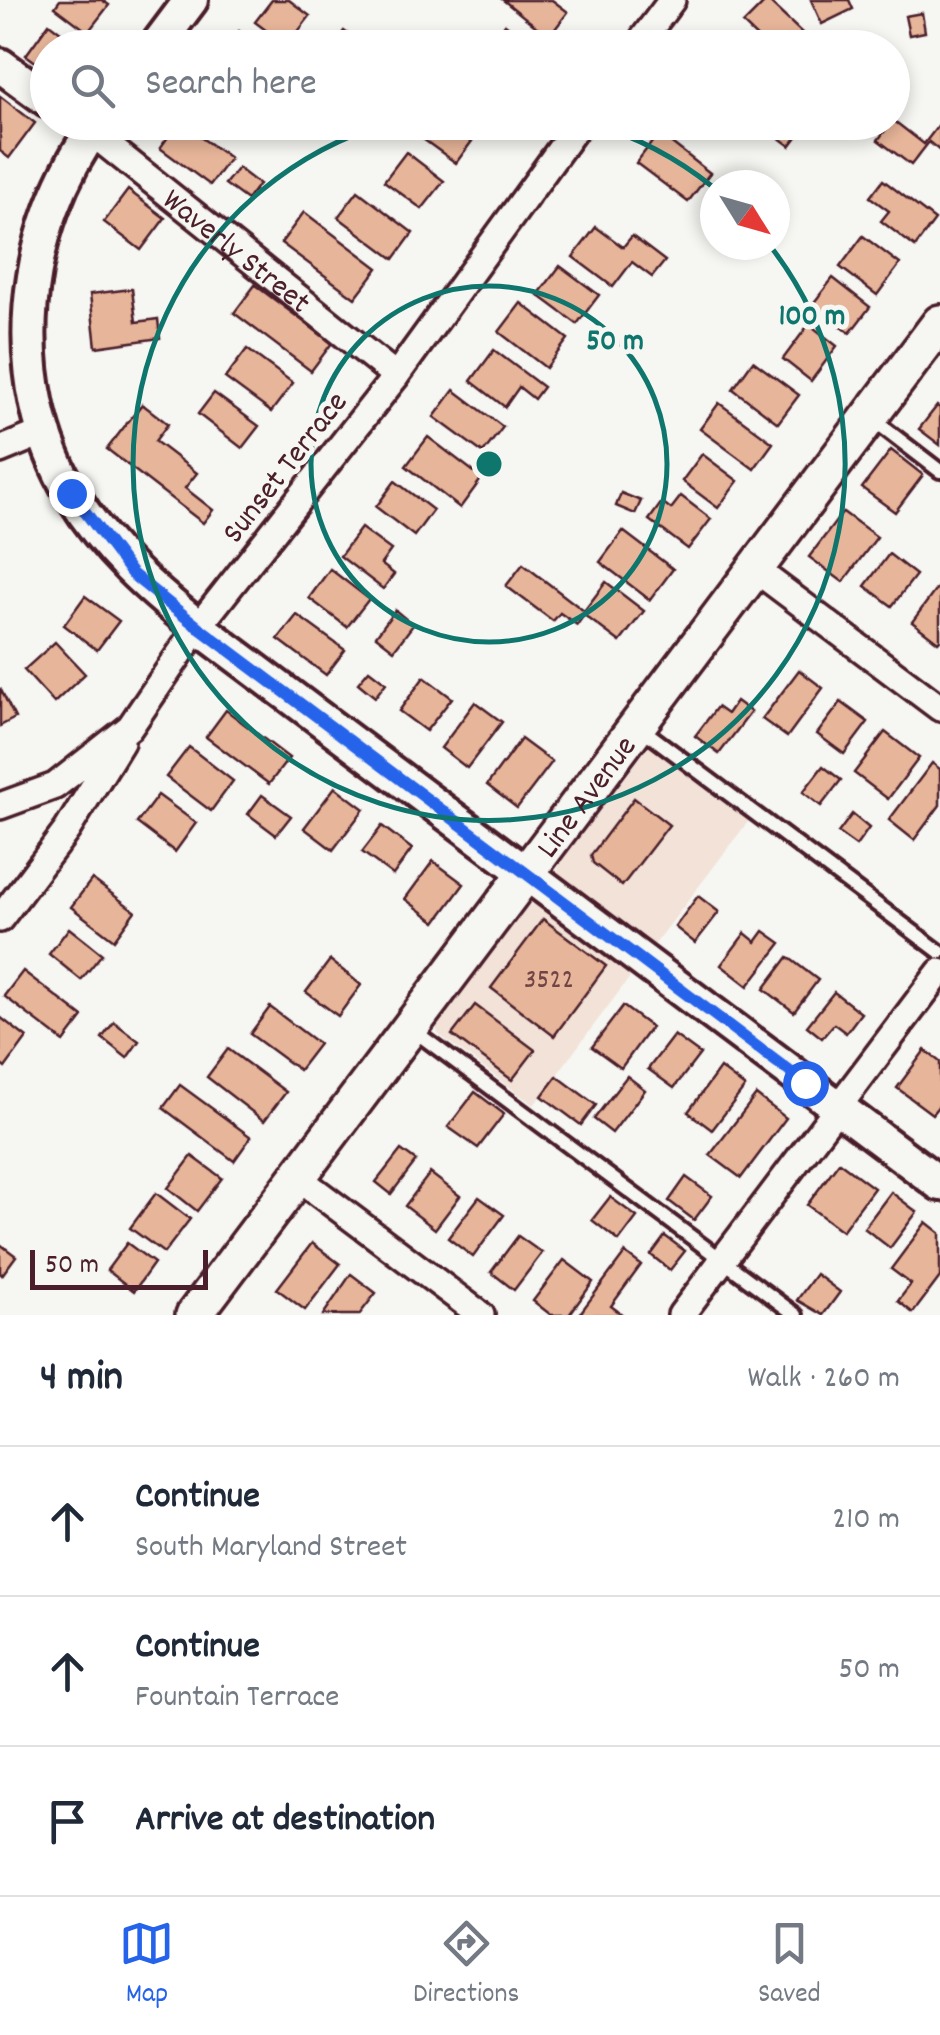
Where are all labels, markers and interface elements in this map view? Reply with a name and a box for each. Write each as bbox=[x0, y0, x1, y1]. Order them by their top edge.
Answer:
search box bbox=[30, 30, 910, 140]
icon: search bbox=[65, 58, 120, 113]
text: Search here bbox=[145, 58, 317, 113]
north arrow bbox=[700, 170, 790, 260]
street label: Waverly Street bbox=[151, 180, 319, 327]
text: 100 m bbox=[779, 297, 845, 340]
text: 50 m bbox=[586, 322, 644, 365]
street label: Sunset Terrace bbox=[213, 383, 361, 555]
centre of rings bbox=[471, 446, 507, 482]
route end bbox=[49, 471, 95, 517]
street label: Line Avenue bbox=[527, 728, 650, 869]
house number: 3522 bbox=[524, 962, 574, 1002]
route start bbox=[783, 1061, 829, 1107]
scale bar bbox=[30, 1245, 208, 1290]
text: 50 m bbox=[45, 1247, 99, 1287]
text: 4 min bbox=[40, 1350, 123, 1410]
text: Walk · 260 m bbox=[747, 1357, 900, 1403]
text: Continue bbox=[135, 1471, 260, 1526]
icon: ahead bbox=[40, 1494, 95, 1549]
text: 210 m bbox=[832, 1498, 900, 1544]
text: South Maryland Street bbox=[135, 1526, 407, 1572]
text: Continue bbox=[135, 1621, 260, 1676]
icon: ahead bbox=[40, 1644, 95, 1699]
text: 50 m bbox=[838, 1648, 900, 1694]
text: Fountain Terrace bbox=[135, 1676, 339, 1722]
icon: arrive bbox=[40, 1794, 95, 1849]
text: Arrive at destination bbox=[135, 1794, 435, 1849]
tab: Map bbox=[119, 1916, 174, 2016]
tab: Directions bbox=[413, 1916, 519, 2016]
tab: Saved bbox=[758, 1916, 821, 2016]

